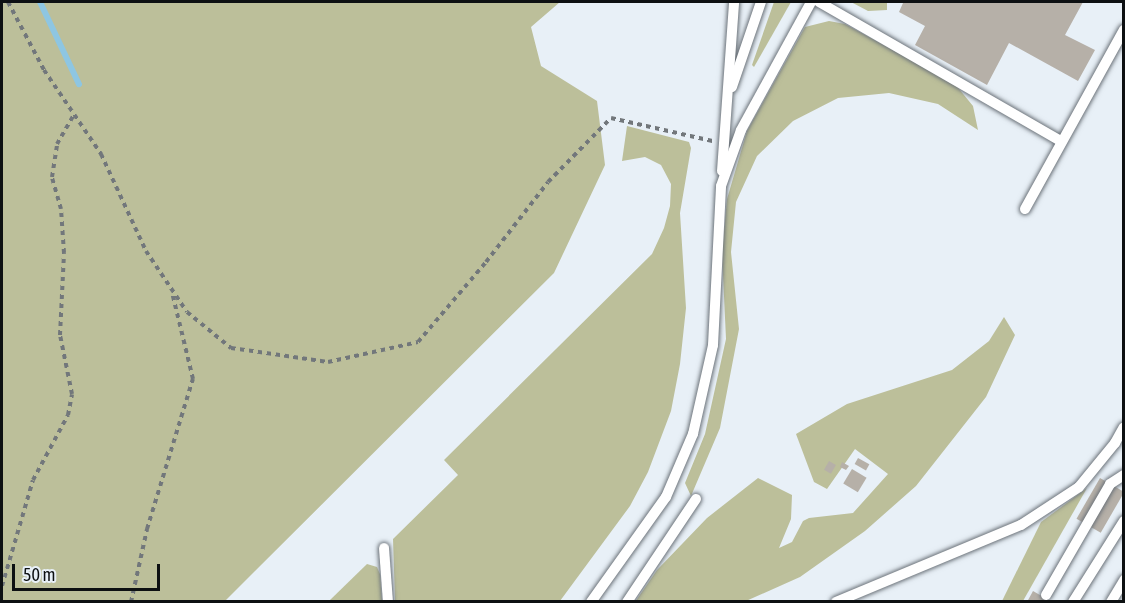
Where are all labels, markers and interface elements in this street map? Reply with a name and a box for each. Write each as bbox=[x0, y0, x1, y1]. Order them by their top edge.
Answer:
scale bar bbox=[15, 552, 164, 590]
text: 50 m bbox=[23, 564, 55, 585]

